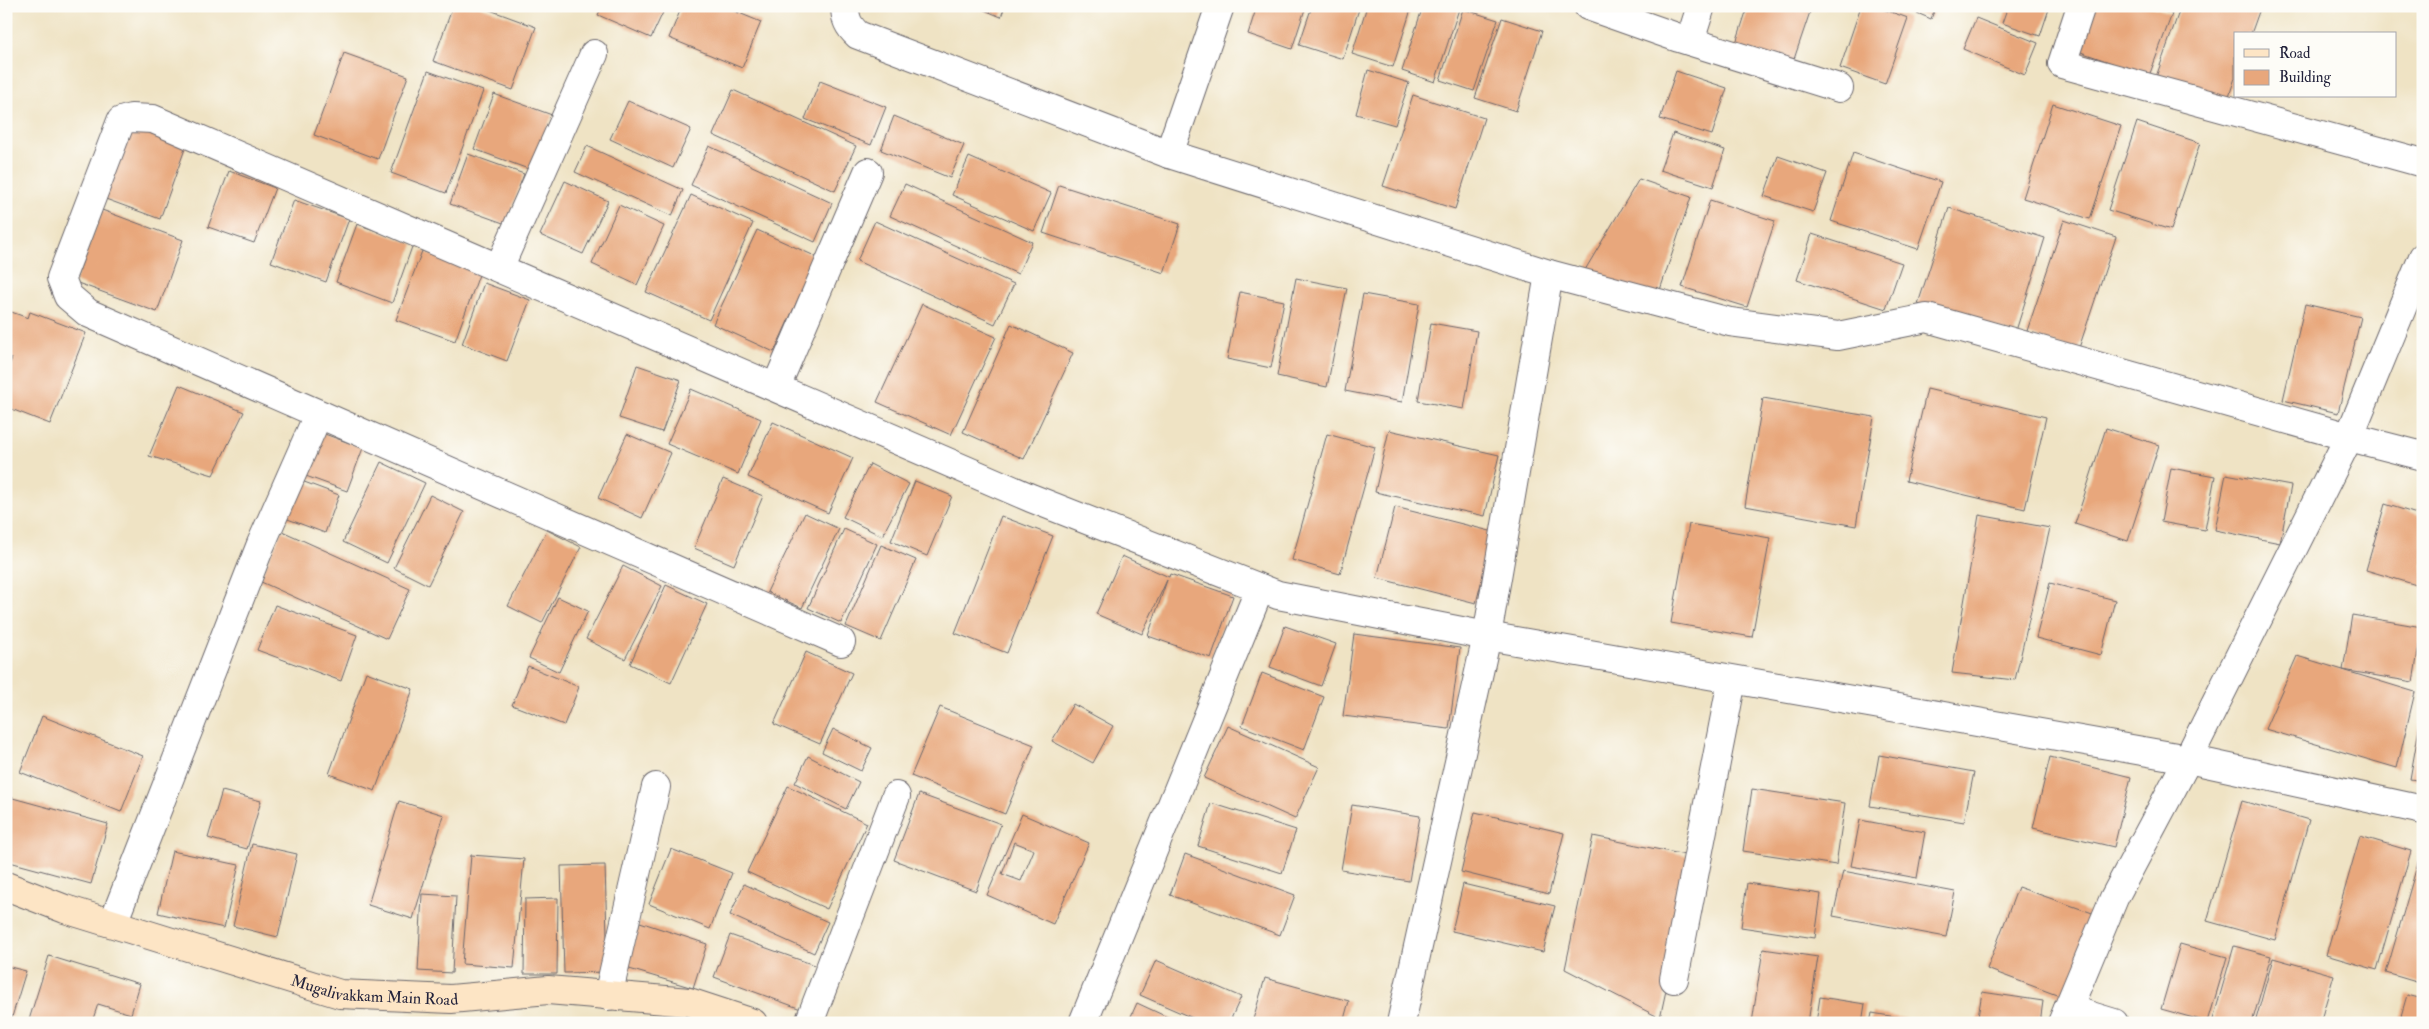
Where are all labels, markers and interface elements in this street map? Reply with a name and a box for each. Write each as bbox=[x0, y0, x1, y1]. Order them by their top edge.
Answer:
legend bbox=[2234, 32, 2396, 98]
text: Road bbox=[2279, 44, 2311, 63]
text: Building bbox=[2279, 68, 2331, 87]
street label: Mugalivakkam Main Road bbox=[289, 971, 459, 1010]

